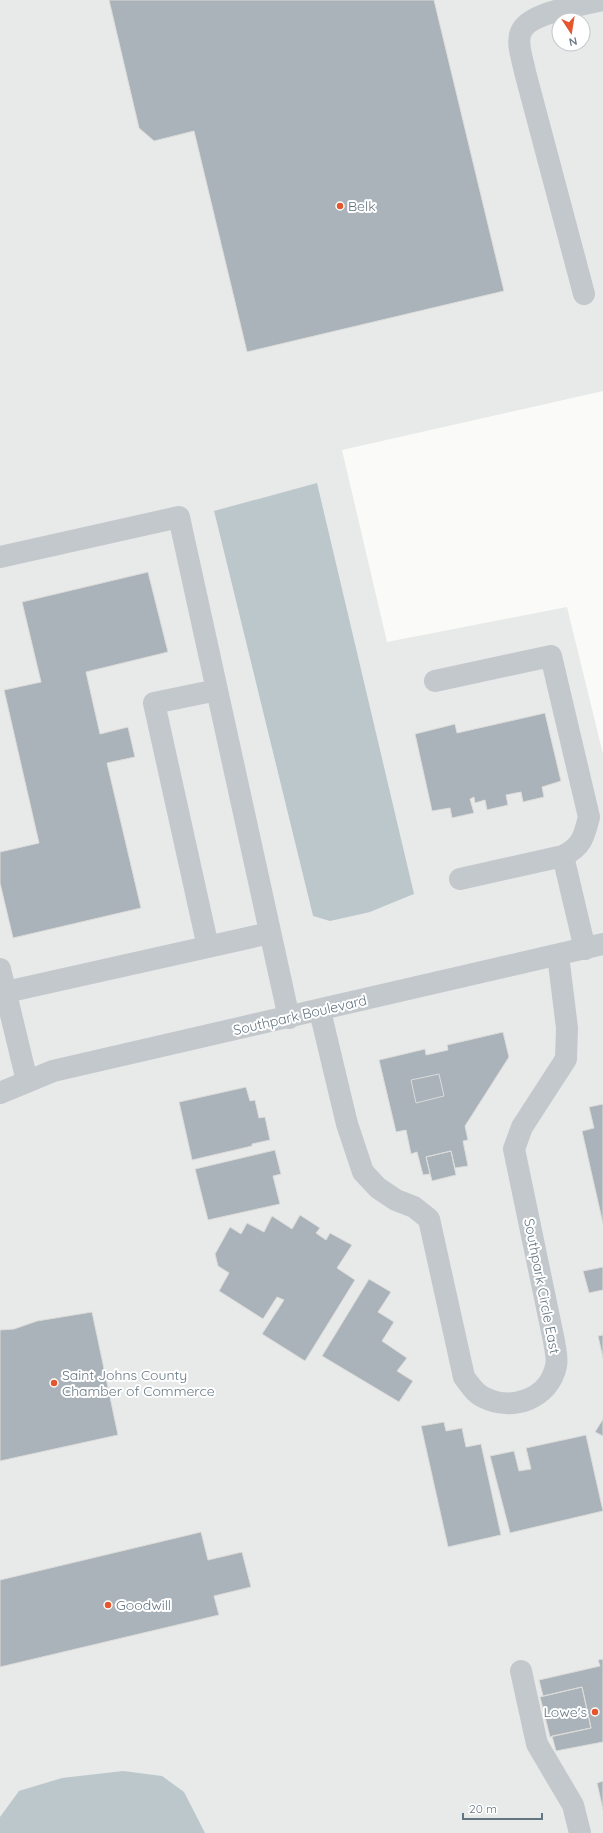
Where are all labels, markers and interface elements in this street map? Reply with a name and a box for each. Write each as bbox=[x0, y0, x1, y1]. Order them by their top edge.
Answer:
north arrow bbox=[551, 12, 591, 52]
text: N bbox=[568, 34, 578, 49]
place label: Belk bbox=[348, 197, 376, 215]
marker: Belk bbox=[335, 201, 345, 211]
street label: Southpark Boulevard bbox=[231, 991, 369, 1039]
street label: Southpark Circle East bbox=[520, 1217, 564, 1356]
place label: Saint Johns County Chamber of Commerce bbox=[62, 1366, 215, 1400]
marker: Saint Johns County Chamber of Commerce bbox=[49, 1378, 59, 1388]
place label: Goodwill bbox=[116, 1596, 171, 1614]
marker: Goodwill bbox=[103, 1600, 113, 1610]
place label: Lowe's bbox=[543, 1703, 587, 1721]
marker: Lowe's bbox=[590, 1707, 600, 1717]
scale bar bbox=[463, 1795, 542, 1821]
text: 20 m bbox=[469, 1801, 497, 1816]

